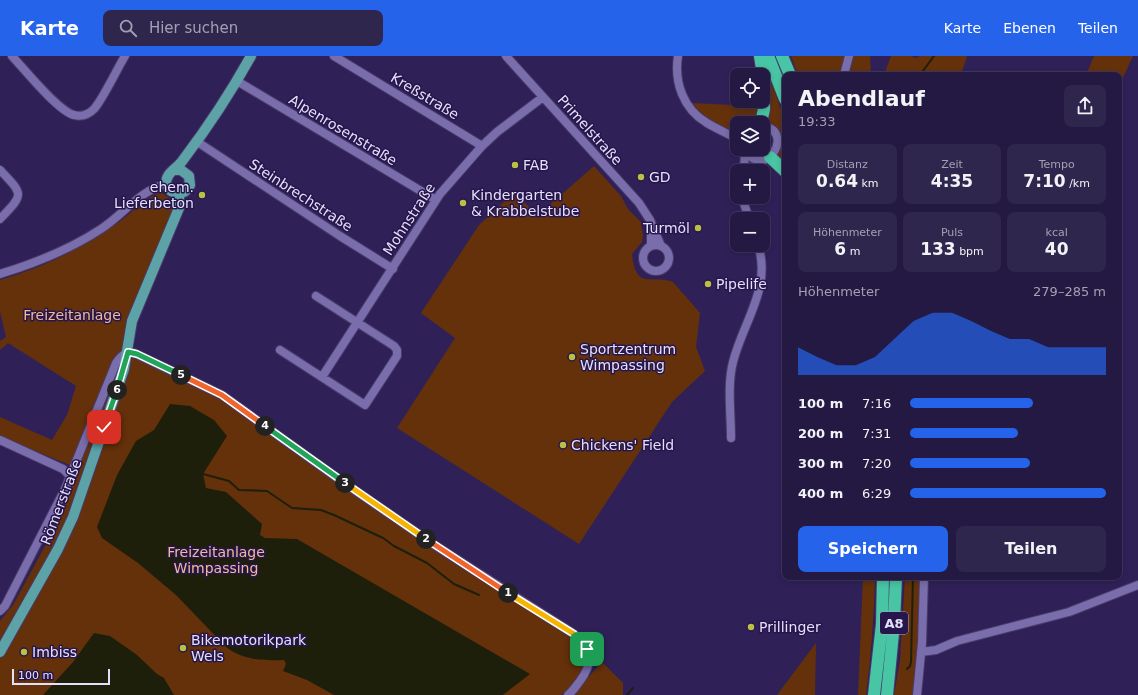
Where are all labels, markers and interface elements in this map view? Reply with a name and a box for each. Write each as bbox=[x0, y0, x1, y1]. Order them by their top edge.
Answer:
search box bbox=[103, 10, 383, 46]
text: Karte bbox=[20, 17, 79, 39]
icon: search bbox=[117, 17, 139, 39]
text: Hier suchen bbox=[149, 19, 238, 37]
text: Karte bbox=[944, 20, 981, 36]
text: Ebenen bbox=[1003, 20, 1056, 36]
text: Teilen bbox=[1078, 20, 1118, 36]
map controls bbox=[730, 68, 770, 252]
button: locate bbox=[730, 68, 770, 108]
street label: Kreßstraße bbox=[388, 69, 462, 123]
button: share bbox=[1064, 85, 1106, 127]
text: Abendlauf bbox=[798, 86, 925, 111]
street label: Alpenrosenstraße bbox=[286, 91, 400, 169]
street label: Primelstraße bbox=[554, 92, 626, 168]
text: 19:33 bbox=[798, 114, 835, 129]
button: layers bbox=[730, 116, 770, 156]
street label: Steinbrechstraße bbox=[246, 156, 356, 234]
place label: FAB bbox=[523, 157, 549, 173]
text: Distanz bbox=[827, 158, 868, 171]
text: Zeit bbox=[941, 158, 963, 171]
text: Tempo bbox=[1039, 158, 1075, 171]
marker: FAB bbox=[510, 160, 520, 170]
button: + bbox=[730, 164, 770, 204]
place label: GD bbox=[649, 169, 671, 185]
text: 0.64 bbox=[816, 171, 858, 191]
text: 4:35 bbox=[931, 171, 973, 191]
text: 7:10 bbox=[1023, 171, 1066, 191]
marker: GD bbox=[636, 172, 646, 182]
text: km bbox=[858, 177, 879, 190]
text: /km bbox=[1066, 177, 1090, 190]
place label: ehem. Lieferbeton bbox=[114, 179, 194, 211]
street label: Mohnstraße bbox=[380, 180, 438, 258]
place label: Kindergarten & Krabbelstube bbox=[471, 187, 579, 219]
marker: ehem. Lieferbeton bbox=[197, 190, 207, 200]
marker: Kindergarten & Krabbelstube bbox=[458, 198, 468, 208]
button: − bbox=[730, 212, 770, 252]
place label: Turmöl bbox=[642, 220, 690, 236]
marker: Turmöl bbox=[693, 223, 703, 233]
text: Höhenmeter bbox=[813, 226, 882, 239]
text: Puls bbox=[941, 226, 963, 239]
text: kcal bbox=[1046, 226, 1068, 239]
text: 6 bbox=[834, 239, 846, 259]
text: 133 bbox=[920, 239, 956, 259]
text: 40 bbox=[1045, 239, 1068, 259]
text: m bbox=[846, 245, 860, 258]
text: bpm bbox=[956, 245, 984, 258]
place label: Pipelife bbox=[716, 276, 767, 292]
marker: Pipelife bbox=[703, 279, 713, 289]
text: Höhenmeter bbox=[798, 284, 879, 299]
text: 279–285 m bbox=[1033, 284, 1106, 299]
park label: Freizeitanlage bbox=[23, 307, 121, 323]
place label: Sportzentrum Wimpassing bbox=[580, 341, 676, 373]
marker: Sportzentrum Wimpassing bbox=[567, 352, 577, 362]
pin: 5 bbox=[171, 365, 191, 385]
text: 5 bbox=[177, 368, 185, 381]
pin: 6 bbox=[107, 380, 127, 400]
text: 6 bbox=[113, 383, 121, 396]
text: 100 m bbox=[798, 396, 843, 411]
text: 7:16 bbox=[862, 396, 891, 411]
pin bbox=[87, 410, 121, 444]
icon: check bbox=[93, 416, 115, 438]
pin: 4 bbox=[255, 416, 275, 436]
text: 4 bbox=[261, 419, 269, 432]
text: 200 m bbox=[798, 426, 843, 441]
text: 7:31 bbox=[862, 426, 891, 441]
place label: Chickens' Field bbox=[571, 437, 674, 453]
marker: Chickens' Field bbox=[558, 440, 568, 450]
text: 300 m bbox=[798, 456, 843, 471]
text: 7:20 bbox=[862, 456, 891, 471]
street label: Römerstraße bbox=[37, 457, 85, 547]
pin: 3 bbox=[335, 473, 355, 493]
text: 3 bbox=[341, 476, 349, 489]
text: 400 m bbox=[798, 486, 843, 501]
text: 6:29 bbox=[862, 486, 891, 501]
button: Speichern bbox=[798, 526, 948, 572]
button: Teilen bbox=[956, 526, 1106, 572]
pin: 2 bbox=[416, 529, 436, 549]
text: 2 bbox=[422, 532, 430, 545]
park label: Freizeitanlage Wimpassing bbox=[167, 544, 265, 576]
pin: 1 bbox=[498, 583, 518, 603]
text: 1 bbox=[504, 586, 512, 599]
road number: A8 bbox=[880, 612, 908, 634]
place label: Prillinger bbox=[759, 619, 821, 635]
marker: Prillinger bbox=[746, 622, 756, 632]
place label: Bikemotorikpark Wels bbox=[191, 632, 307, 664]
pin bbox=[570, 632, 604, 666]
icon: arrive bbox=[576, 638, 598, 660]
marker: Bikemotorikpark Wels bbox=[178, 643, 188, 653]
place label: Imbiss bbox=[32, 644, 77, 660]
marker: Imbiss bbox=[19, 647, 29, 657]
scale bar bbox=[12, 667, 110, 686]
text: 100 m bbox=[18, 669, 53, 682]

